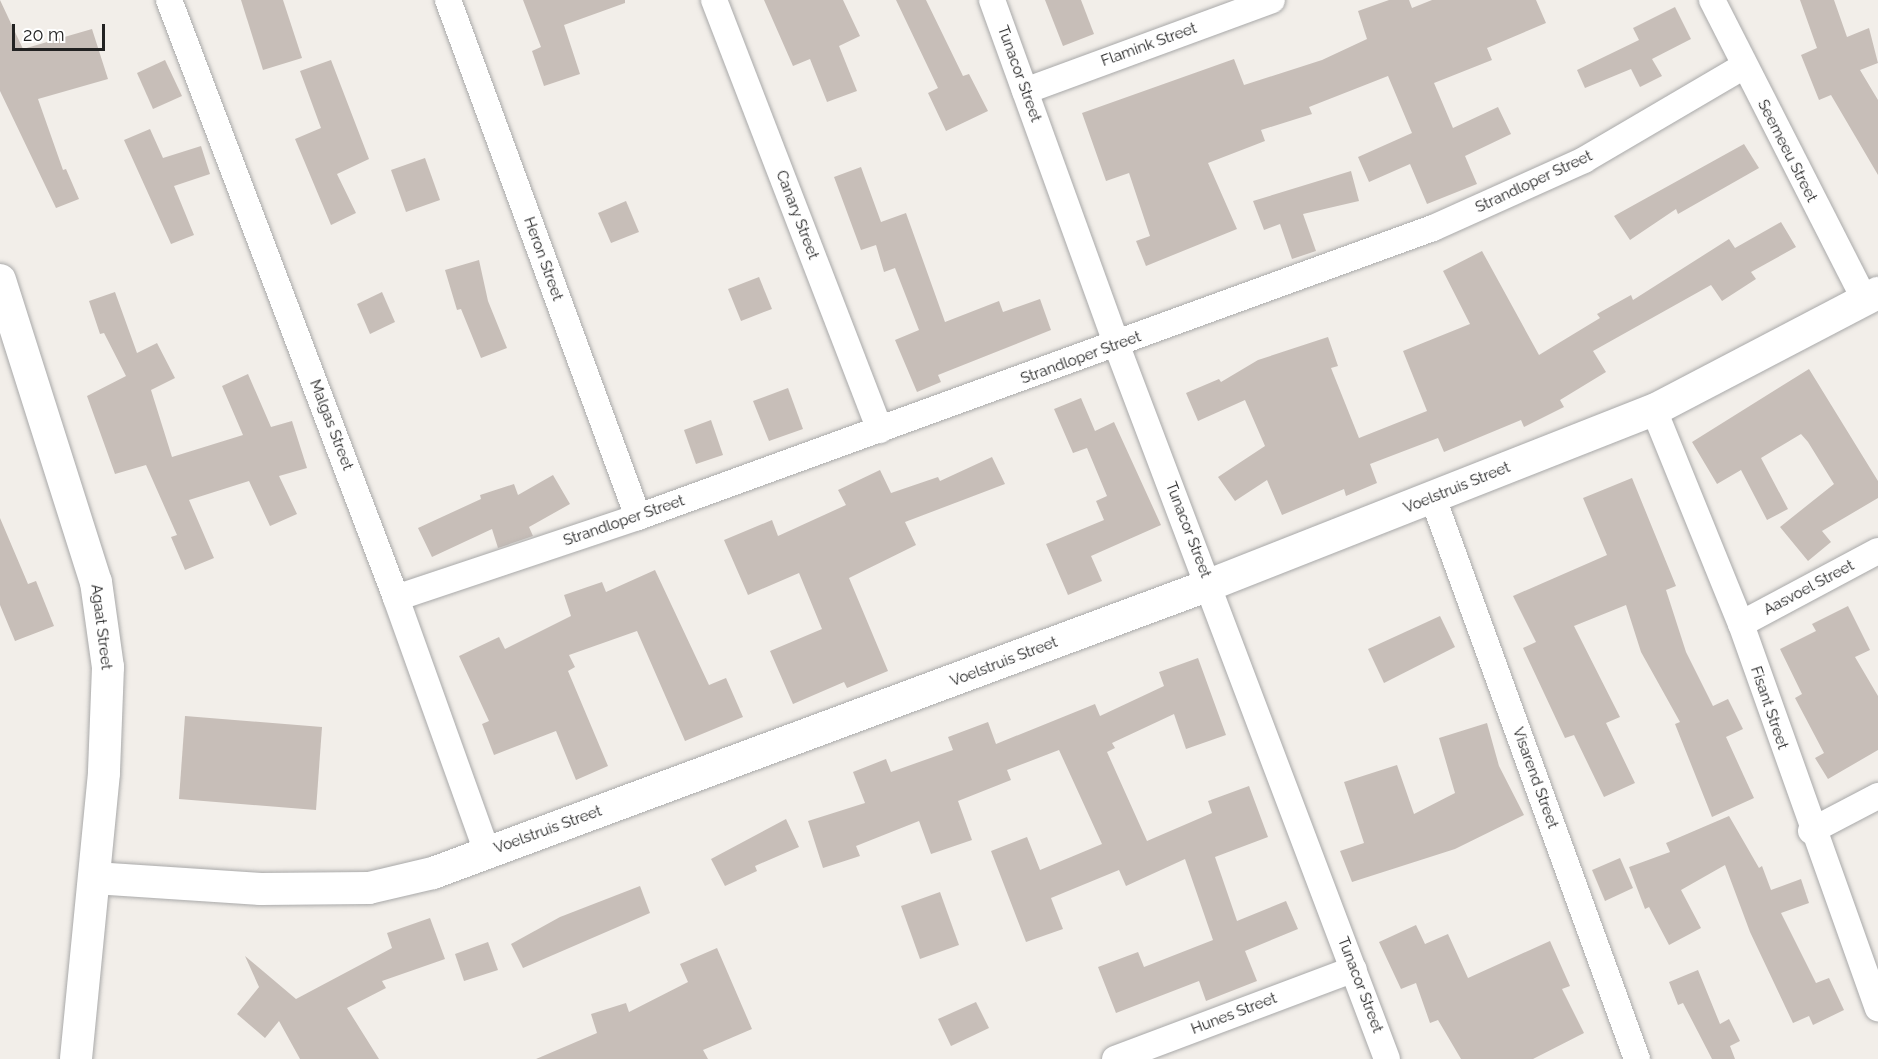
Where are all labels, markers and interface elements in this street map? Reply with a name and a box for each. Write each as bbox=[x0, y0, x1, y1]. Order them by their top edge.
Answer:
scale bar bbox=[15, 12, 108, 50]
street label: Flamink Street bbox=[1099, 19, 1199, 71]
street label: Tunacor Street bbox=[993, 23, 1045, 125]
text: 20 m bbox=[23, 24, 65, 45]
street label: Seemeeu Street bbox=[1753, 97, 1821, 205]
street label: Strandloper Street bbox=[1473, 147, 1595, 217]
street label: Canary Street bbox=[772, 168, 822, 262]
street label: Heron Street bbox=[520, 215, 566, 303]
street label: Strandloper Street bbox=[1018, 328, 1144, 388]
street label: Malgas Street bbox=[305, 377, 357, 473]
street label: Voelstruis Street bbox=[1401, 458, 1513, 518]
street label: Tunacor Street bbox=[1161, 479, 1215, 581]
street label: Strandloper Street bbox=[561, 492, 687, 550]
street label: Aasvoel Street bbox=[1761, 557, 1857, 619]
street label: Agaat Street bbox=[87, 583, 115, 671]
street label: Voelstruis Street bbox=[948, 633, 1060, 691]
street label: Fisant Street bbox=[1746, 664, 1792, 752]
street label: Visarend Street bbox=[1508, 725, 1562, 831]
street label: Voelstruis Street bbox=[492, 802, 604, 858]
street label: Tunacor Street bbox=[1333, 934, 1387, 1036]
street label: Hunes Street bbox=[1189, 989, 1279, 1039]

